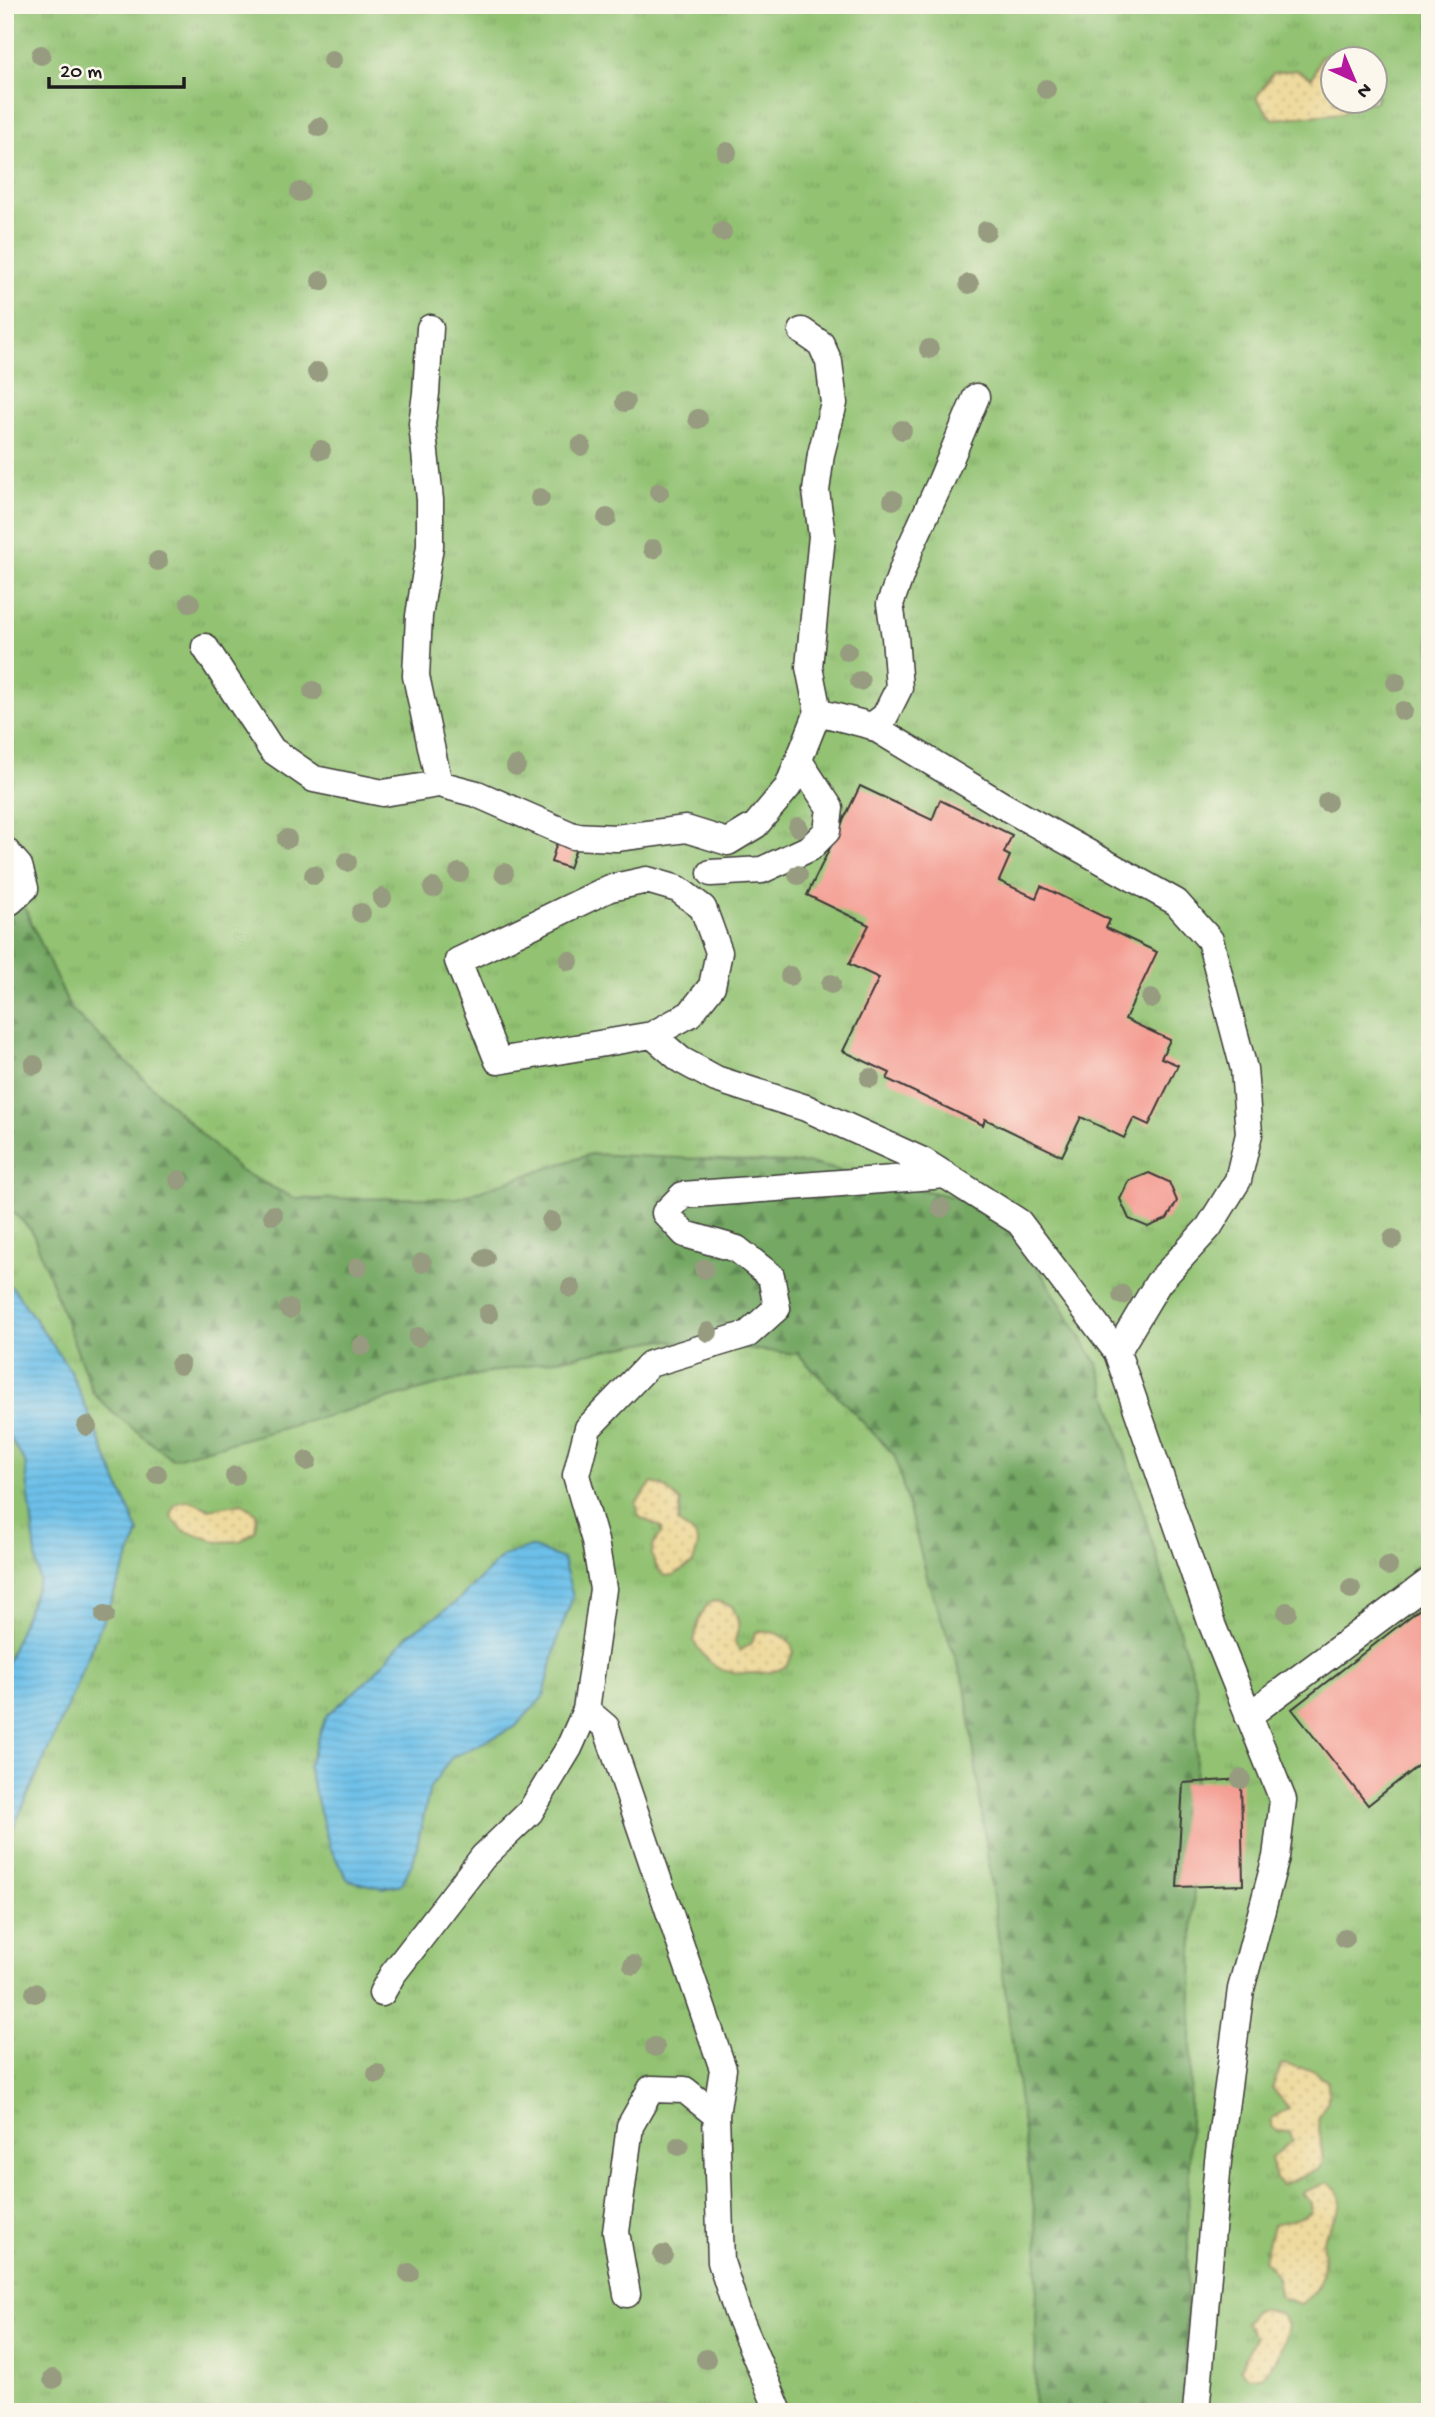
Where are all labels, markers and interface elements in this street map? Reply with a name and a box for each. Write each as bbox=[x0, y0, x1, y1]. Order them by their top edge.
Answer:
scale bar bbox=[49, 46, 184, 90]
north arrow bbox=[1320, 46, 1390, 116]
text: 20 m bbox=[60, 61, 102, 86]
text: N bbox=[1351, 77, 1376, 102]

